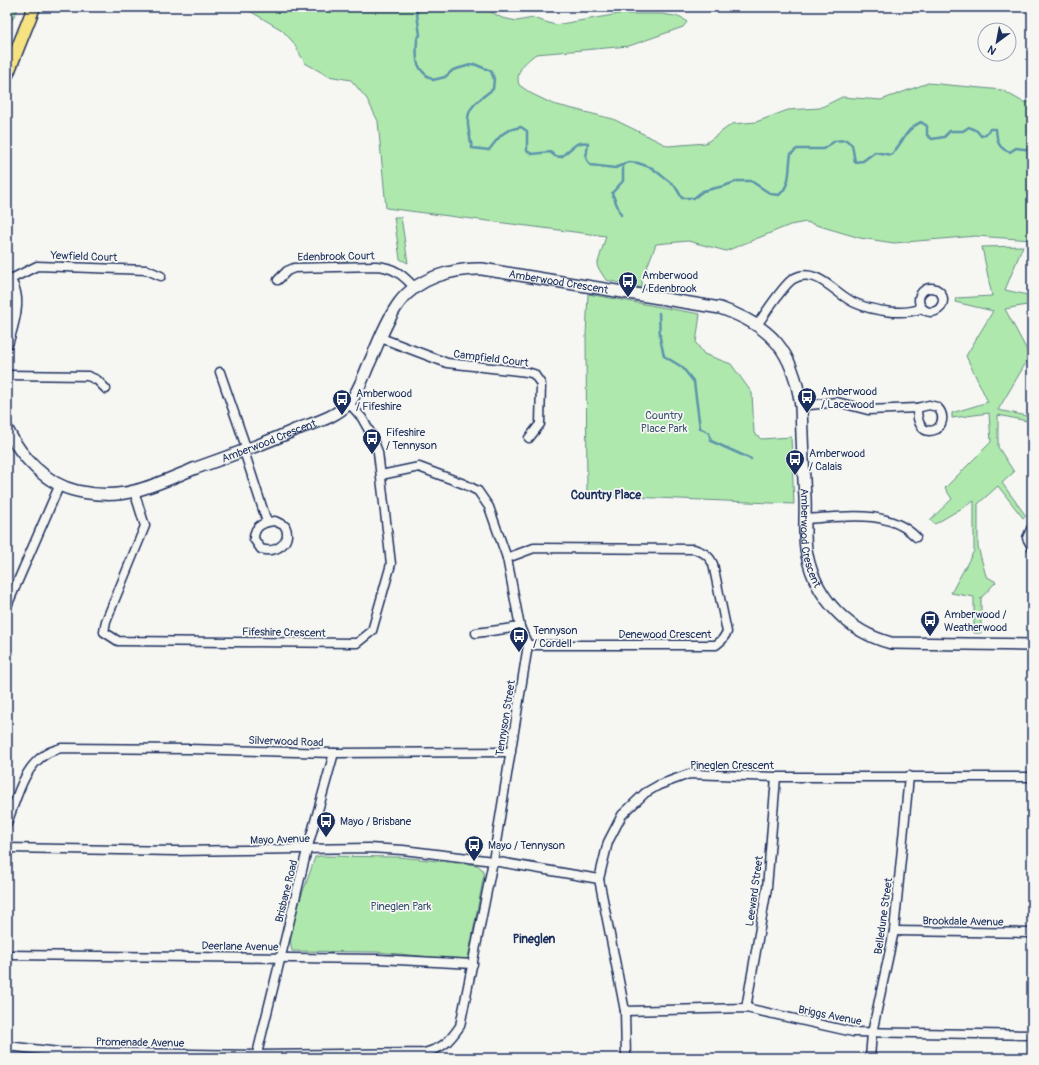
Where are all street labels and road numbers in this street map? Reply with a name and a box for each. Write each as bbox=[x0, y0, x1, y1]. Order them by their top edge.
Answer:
street label: Yewfield Court bbox=[49, 249, 118, 264]
street label: Edenbrook Court bbox=[297, 249, 375, 264]
street label: Amberwood Crescent bbox=[508, 267, 610, 297]
street label: Campfield Court bbox=[453, 347, 530, 370]
street label: Amberwood Crescent bbox=[220, 417, 319, 465]
street label: Amberwood Crescent bbox=[797, 488, 824, 590]
street label: Fifeshire Crescent bbox=[242, 625, 326, 640]
street label: Denewood Crescent bbox=[619, 628, 712, 641]
street label: Tennyson Street bbox=[493, 679, 518, 757]
street label: Silverwood Road bbox=[248, 734, 324, 749]
street label: Pineglen Crescent bbox=[690, 759, 774, 772]
street label: Mayo Avenue bbox=[250, 832, 311, 847]
street label: Leeward Street bbox=[743, 854, 766, 927]
street label: Brisbane Road bbox=[272, 858, 301, 924]
street label: Belledune Street bbox=[872, 876, 895, 955]
street label: Brookdale Avenue bbox=[922, 914, 1004, 929]
street label: Deerlane Avenue bbox=[201, 939, 279, 954]
street label: Briggs Avenue bbox=[797, 1003, 863, 1028]
street label: Promenade Avenue bbox=[96, 1035, 185, 1050]

